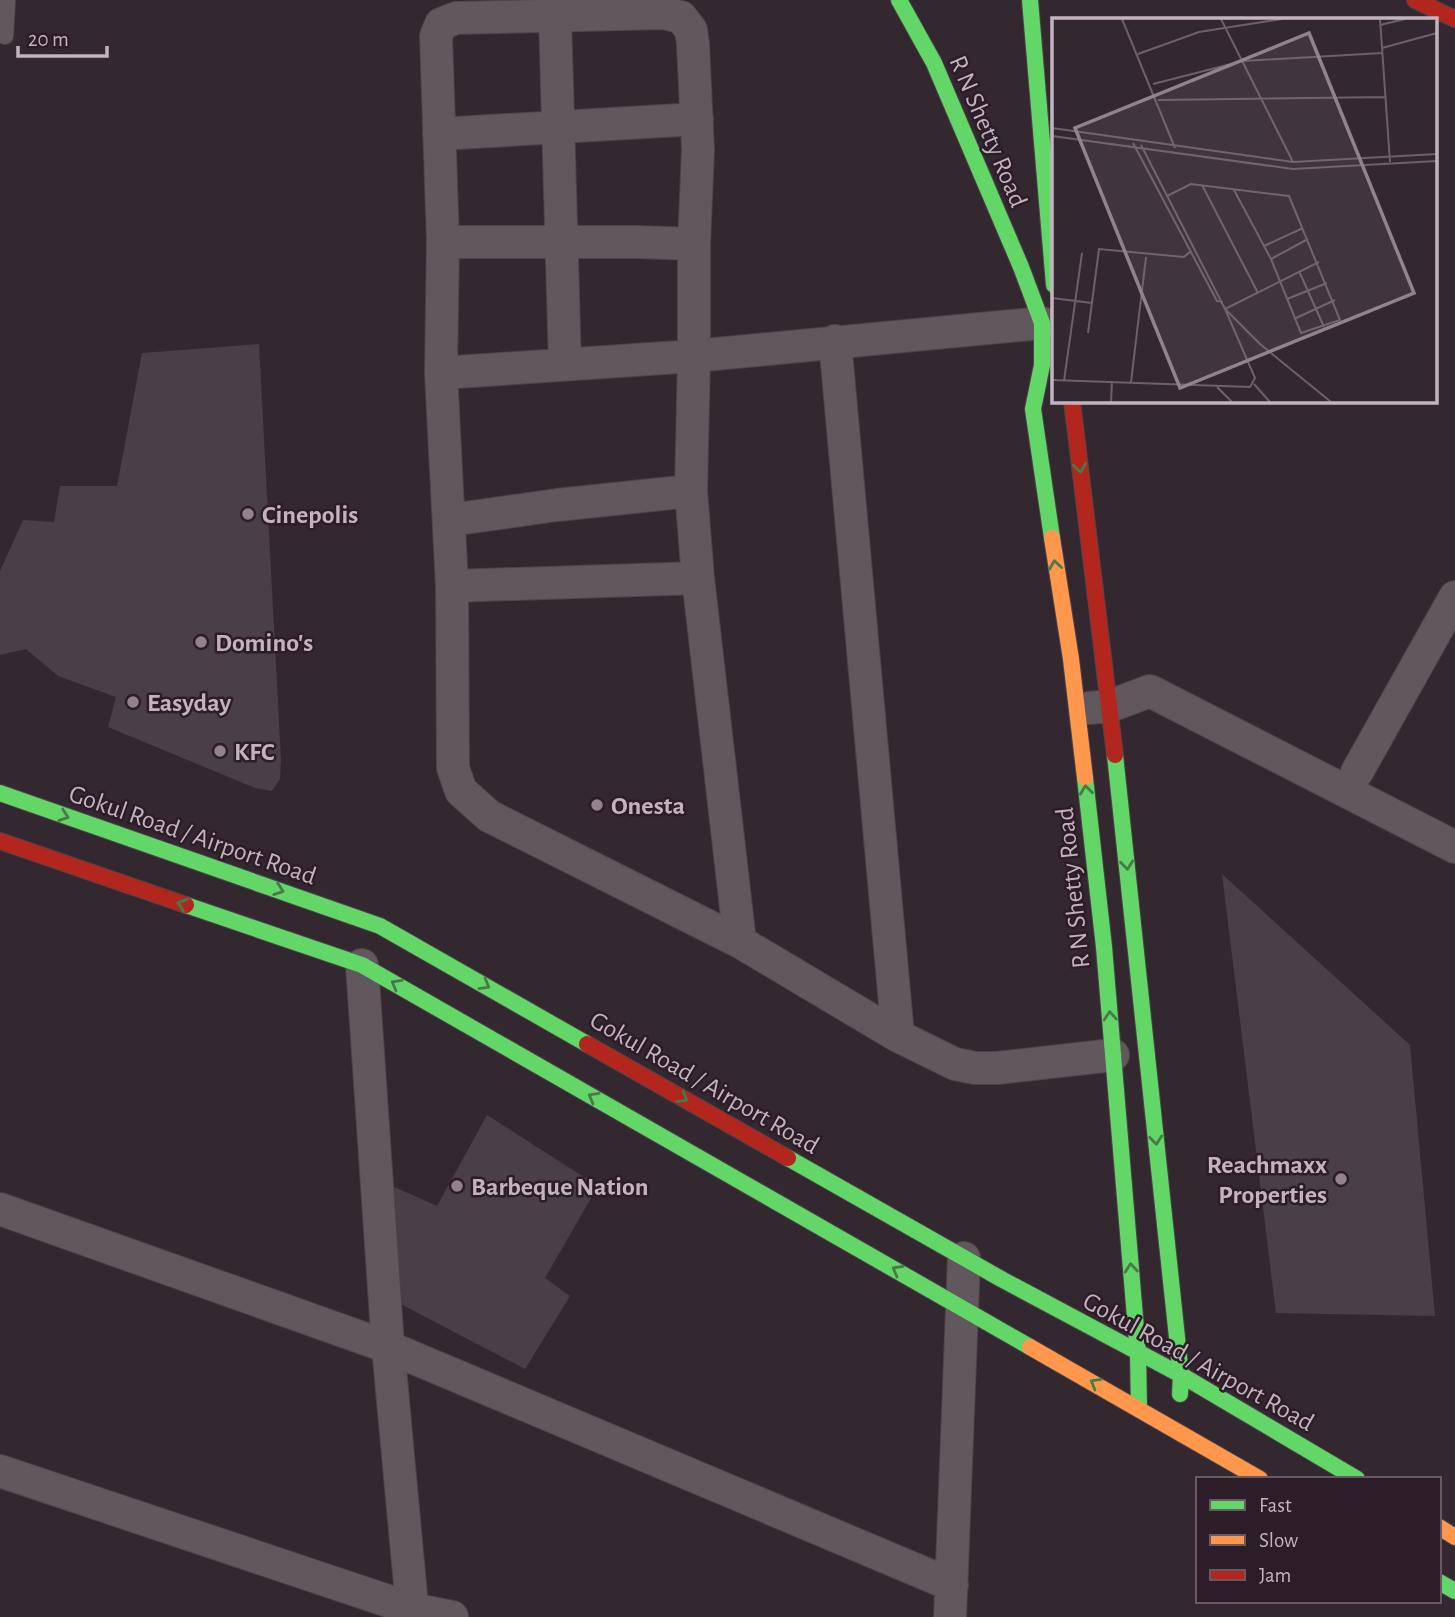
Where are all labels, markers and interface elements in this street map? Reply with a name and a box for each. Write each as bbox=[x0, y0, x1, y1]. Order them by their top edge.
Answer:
scale bar bbox=[18, 14, 107, 58]
inset map bbox=[1052, 18, 1438, 402]
text: 20 m bbox=[28, 29, 69, 50]
street label: R N Shetty Road bbox=[944, 52, 1032, 211]
one-way arrow bbox=[1073, 463, 1088, 474]
place label: Cinepolis bbox=[262, 502, 358, 528]
marker: Cinepolis bbox=[240, 506, 256, 522]
one-way arrow bbox=[1048, 559, 1063, 571]
place label: Domino's bbox=[215, 630, 313, 656]
marker: Domino's bbox=[193, 634, 209, 650]
place label: Easyday bbox=[147, 690, 232, 716]
marker: Easyday bbox=[125, 694, 141, 710]
place label: KFC bbox=[234, 739, 275, 765]
marker: KFC bbox=[212, 743, 228, 759]
street label: Gokul Road / Airport Road bbox=[66, 780, 320, 889]
one-way arrow bbox=[1079, 784, 1094, 796]
place label: Onesta bbox=[611, 793, 685, 819]
marker: Onesta bbox=[589, 797, 605, 813]
street label: R N Shetty Road bbox=[1052, 806, 1094, 970]
one-way arrow bbox=[58, 808, 70, 822]
one-way arrow bbox=[1119, 860, 1134, 871]
one-way arrow bbox=[273, 882, 285, 896]
one-way arrow bbox=[176, 898, 188, 912]
one-way arrow bbox=[478, 977, 490, 990]
one-way arrow bbox=[390, 979, 403, 992]
street label: Gokul Road / Airport Road bbox=[586, 1007, 823, 1159]
one-way arrow bbox=[1103, 1011, 1118, 1022]
one-way arrow bbox=[675, 1090, 688, 1103]
one-way arrow bbox=[588, 1092, 601, 1105]
one-way arrow bbox=[1148, 1135, 1163, 1146]
place label: Reachmaxx Properties bbox=[1207, 1152, 1327, 1208]
marker: Reachmaxx Properties bbox=[1333, 1171, 1349, 1187]
place label: Barbeque Nation bbox=[471, 1174, 649, 1200]
marker: Barbeque Nation bbox=[449, 1178, 465, 1194]
one-way arrow bbox=[1124, 1262, 1139, 1273]
one-way arrow bbox=[892, 1265, 905, 1278]
street label: Gokul Road / Airport Road bbox=[1079, 1288, 1318, 1436]
one-way arrow bbox=[1089, 1379, 1102, 1392]
legend bbox=[1196, 1477, 1441, 1603]
text: Fast bbox=[1259, 1495, 1292, 1516]
text: Slow bbox=[1259, 1530, 1298, 1551]
text: Jam bbox=[1259, 1565, 1291, 1586]

